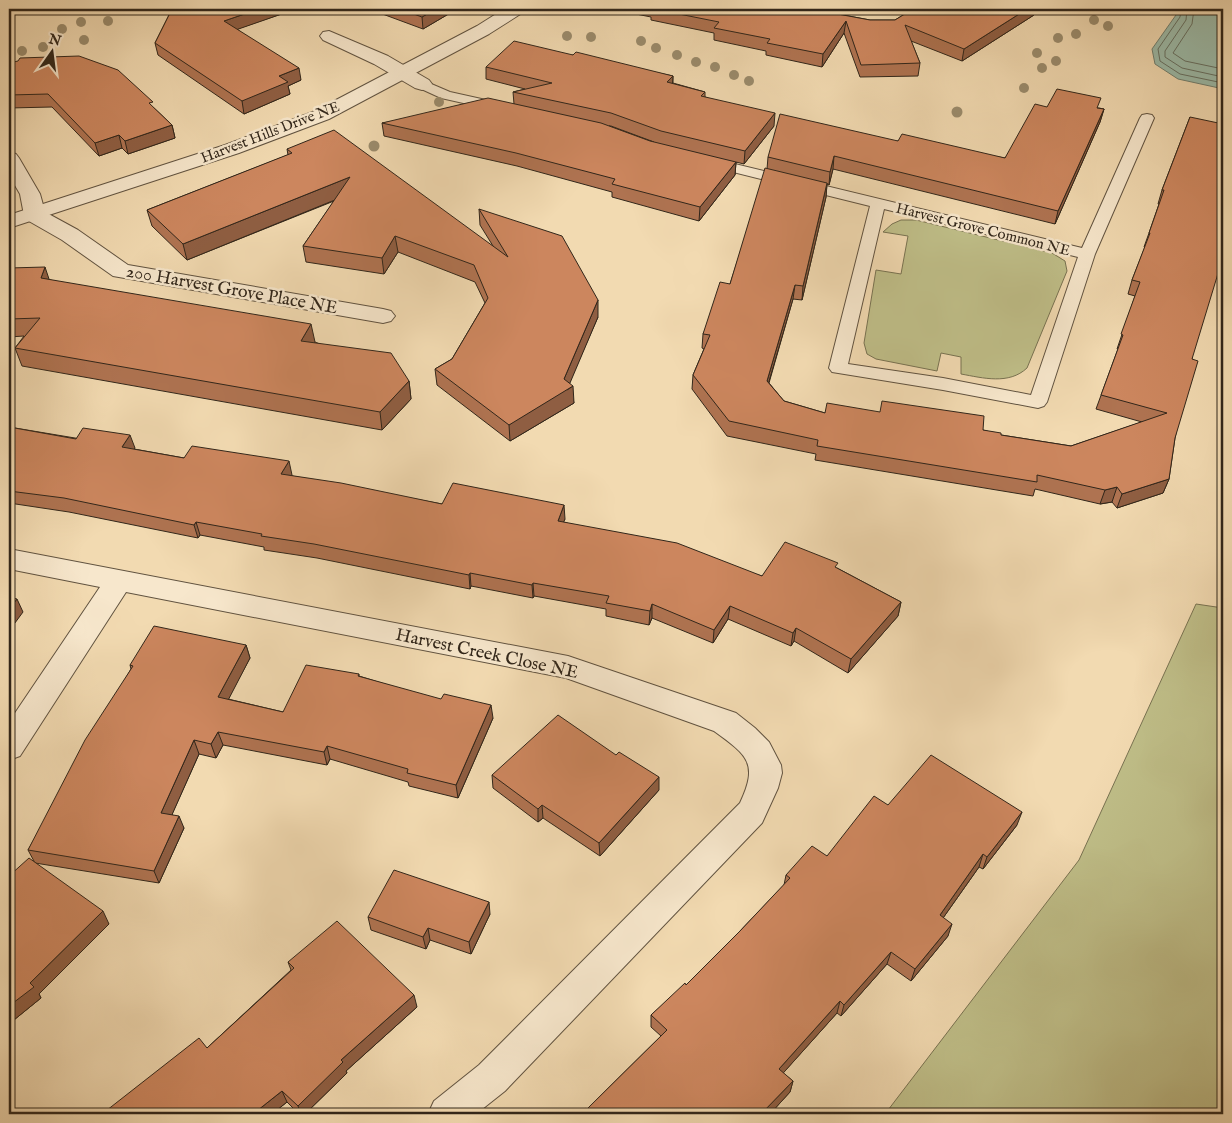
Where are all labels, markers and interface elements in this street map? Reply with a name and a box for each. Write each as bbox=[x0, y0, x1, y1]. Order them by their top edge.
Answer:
north arrow bbox=[28, 28, 78, 78]
text: N bbox=[46, 30, 63, 51]
street label: Harvest Hills Drive NE bbox=[198, 97, 342, 168]
street label: Harvest Grove Common NE bbox=[894, 199, 1072, 260]
street label: 200 Harvest Grove Place NE bbox=[124, 261, 339, 320]
street label: Harvest Creek Close NE bbox=[393, 624, 580, 685]

